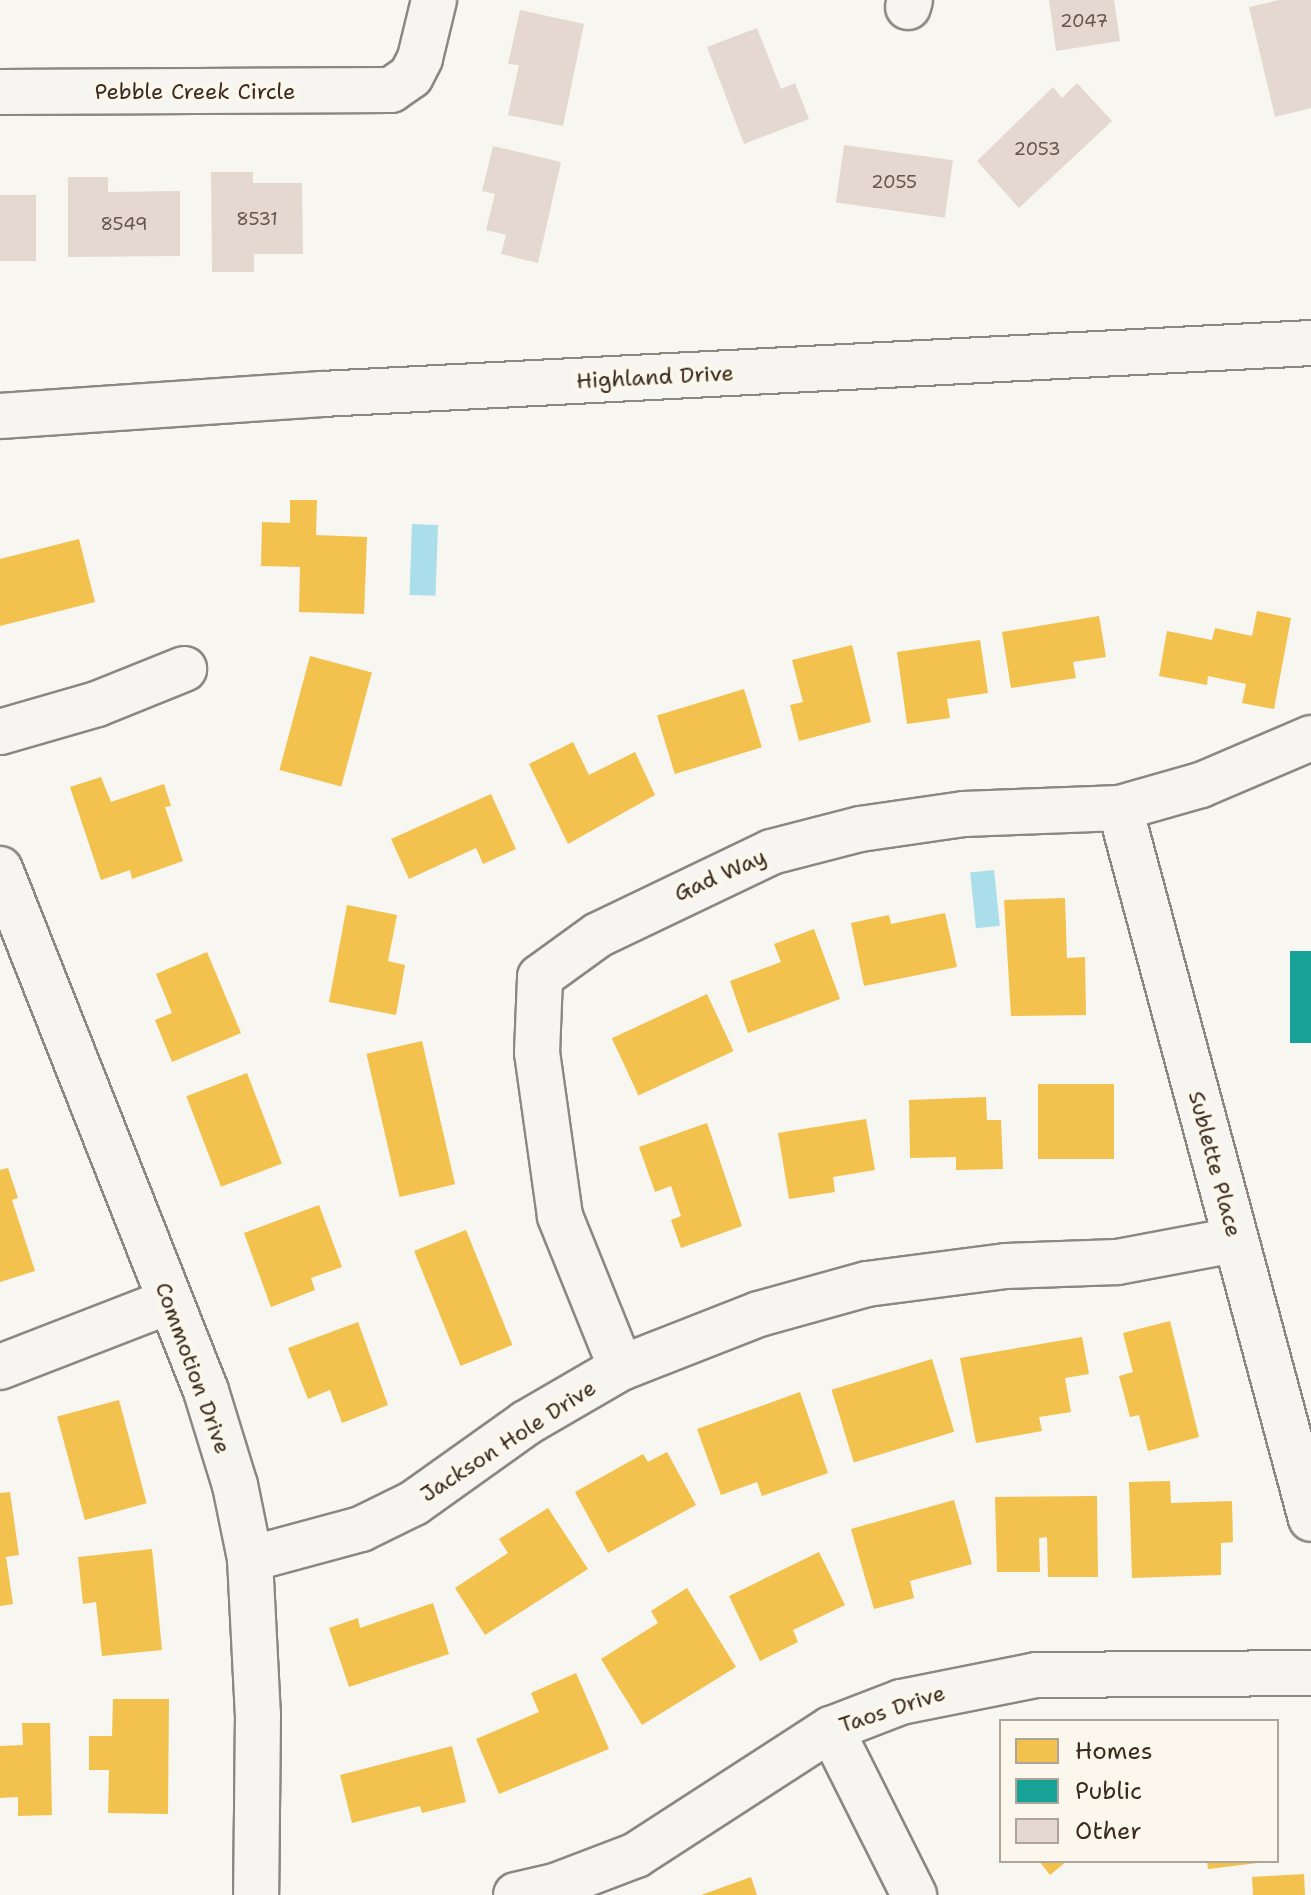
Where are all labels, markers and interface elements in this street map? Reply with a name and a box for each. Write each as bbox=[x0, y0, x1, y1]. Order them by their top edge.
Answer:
house number: 2047 bbox=[1060, 10, 1108, 32]
street label: Pebble Creek Circle bbox=[95, 79, 295, 105]
house number: 2053 bbox=[1013, 138, 1061, 160]
house number: 2055 bbox=[871, 171, 917, 193]
house number: 8531 bbox=[236, 208, 278, 230]
house number: 8549 bbox=[100, 213, 148, 235]
street label: Highland Drive bbox=[576, 360, 734, 394]
street label: Gad Way bbox=[670, 843, 770, 907]
street label: Sublette Place bbox=[1183, 1088, 1247, 1240]
street label: Commotion Drive bbox=[150, 1279, 236, 1457]
street label: Jackson Hole Drive bbox=[415, 1374, 601, 1508]
street label: Taos Drive bbox=[836, 1679, 948, 1739]
legend bbox=[999, 1719, 1279, 1863]
text: Homes bbox=[1075, 1735, 1153, 1767]
text: Public bbox=[1075, 1775, 1142, 1807]
text: Other bbox=[1075, 1815, 1142, 1847]

